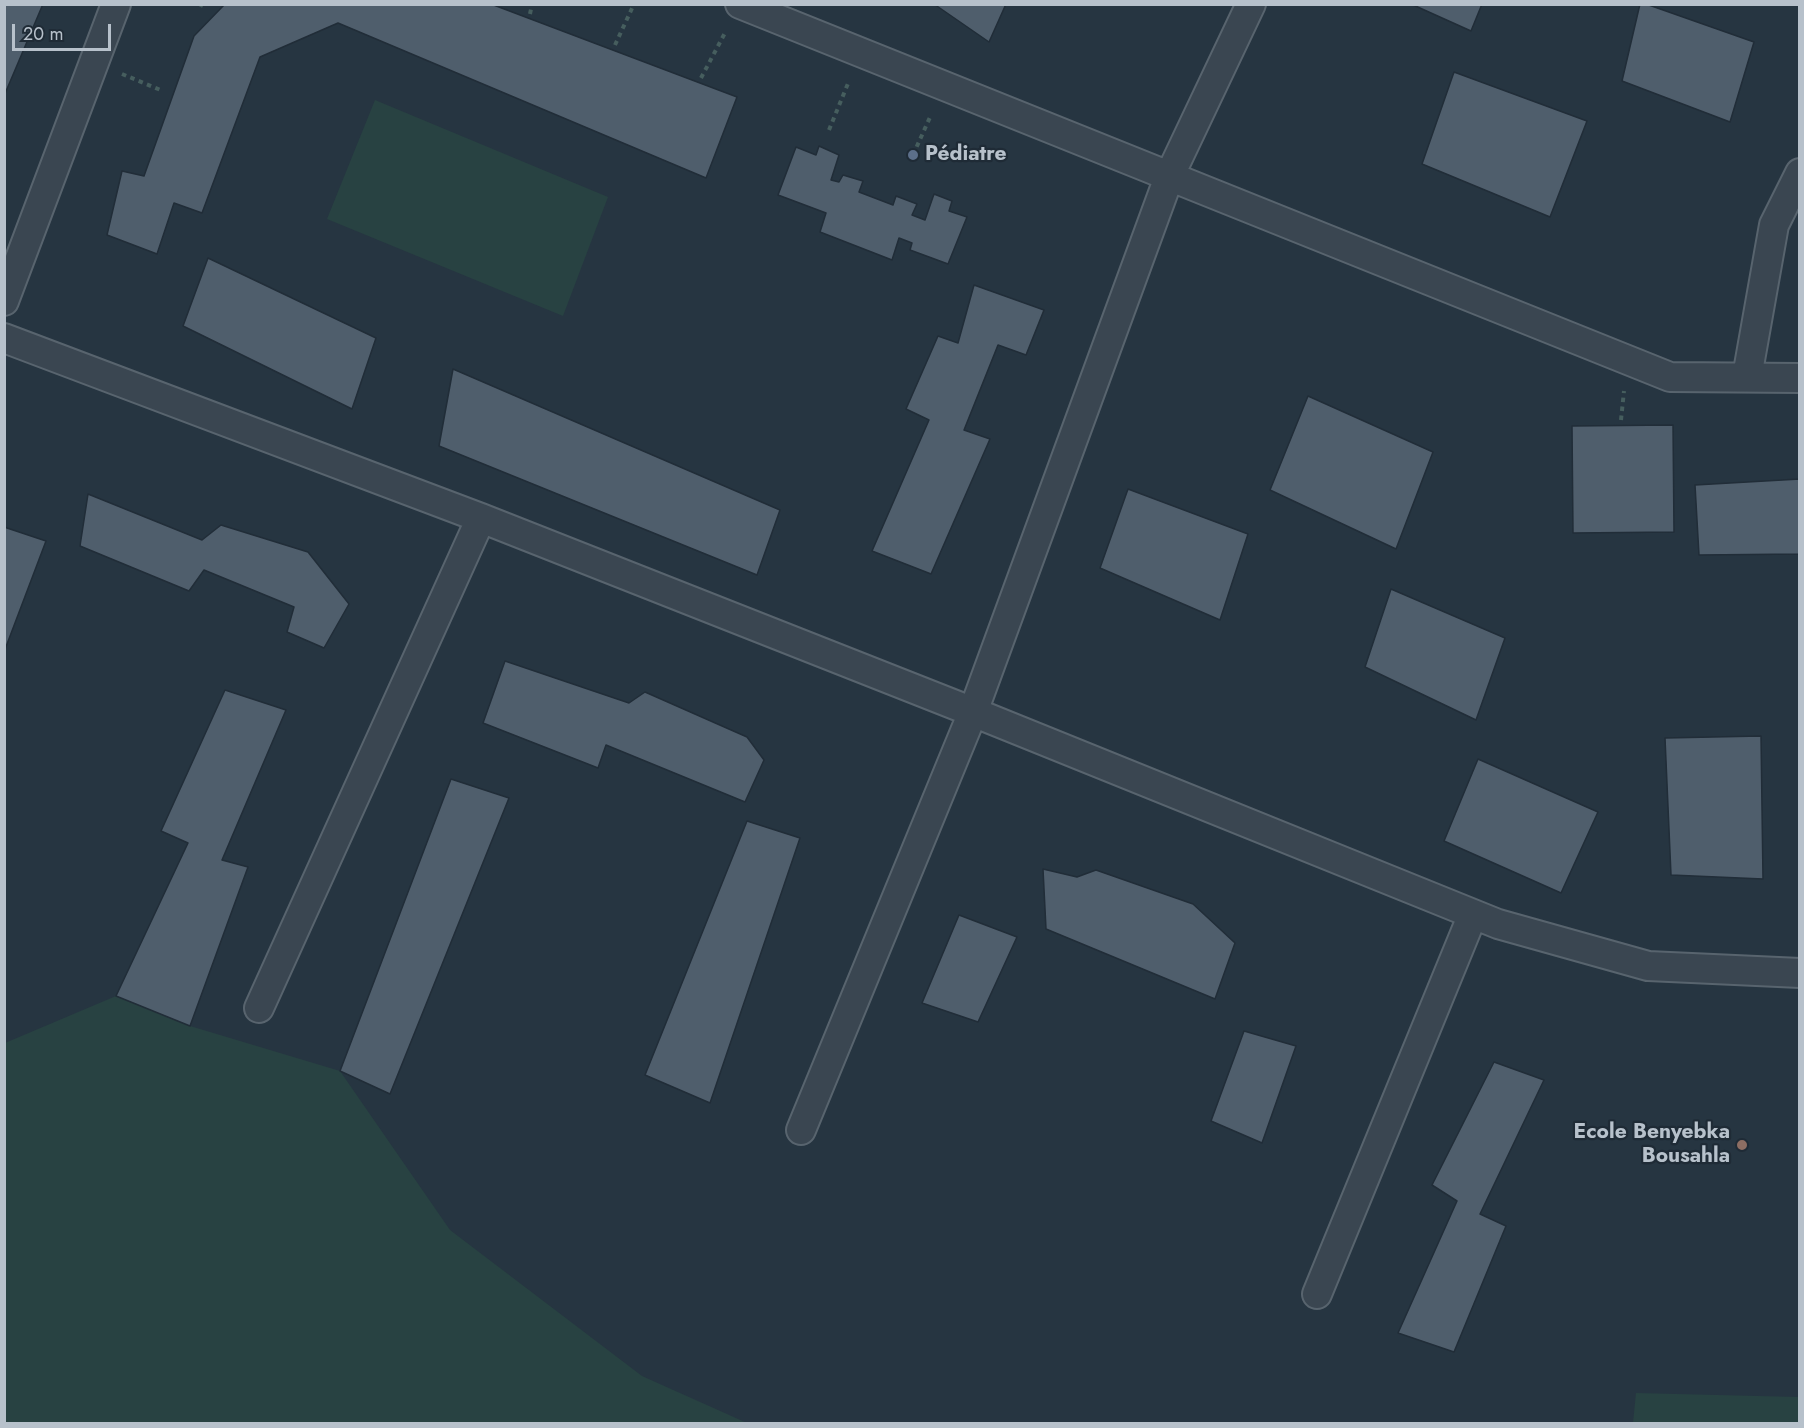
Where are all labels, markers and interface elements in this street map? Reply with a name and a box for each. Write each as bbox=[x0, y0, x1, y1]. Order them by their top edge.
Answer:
scale bar bbox=[15, 12, 114, 50]
text: 20 m bbox=[23, 21, 63, 47]
place label: Pédiatre bbox=[925, 142, 1007, 168]
marker: Pédiatre bbox=[906, 148, 920, 162]
place label: Ecole Benyebka Bousahla bbox=[1574, 1120, 1730, 1170]
marker: Ecole Benyebka Bousahla bbox=[1735, 1138, 1749, 1152]

